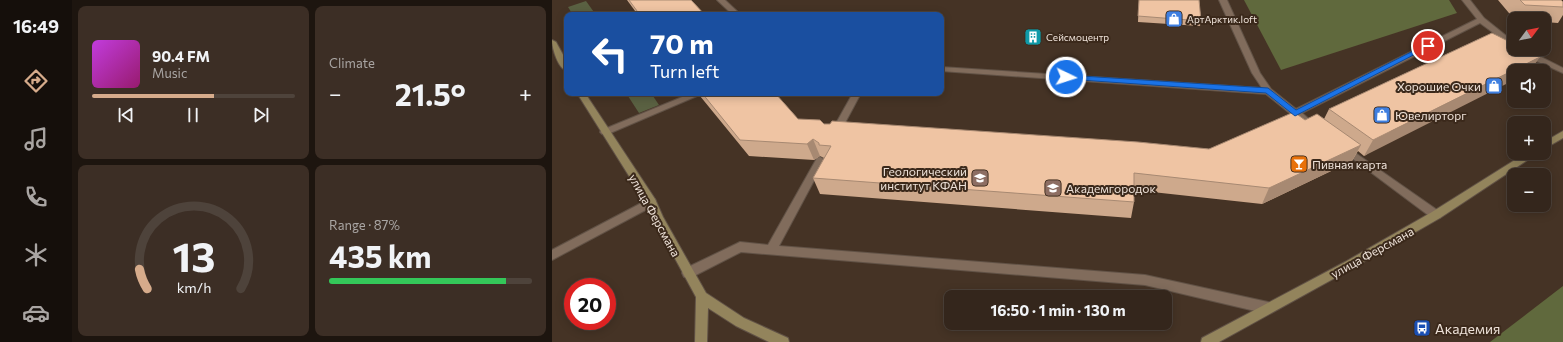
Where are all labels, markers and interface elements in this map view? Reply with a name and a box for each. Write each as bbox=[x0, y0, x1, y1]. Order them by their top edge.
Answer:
shop icon: АртАрктик.loft bbox=[1164, 9, 1184, 29]
north arrow bbox=[1507, 12, 1551, 56]
map controls bbox=[1507, 12, 1551, 212]
place label: АртАрктик.loft bbox=[1187, 13, 1257, 25]
text: 16:49 bbox=[13, 15, 59, 37]
text: 70 m bbox=[650, 26, 714, 60]
building icon: Сейсмоцентр bbox=[1023, 27, 1043, 47]
icon: left bbox=[584, 28, 636, 80]
pin bbox=[1411, 29, 1445, 63]
place label: Сейсмоцентр bbox=[1046, 31, 1109, 43]
icon: arrive bbox=[1417, 35, 1439, 57]
text: 90.4 FM bbox=[152, 47, 210, 65]
text: Climate bbox=[329, 55, 375, 71]
position arrow bbox=[1045, 56, 1087, 98]
text: Turn left bbox=[650, 60, 719, 82]
button: sound bbox=[1507, 64, 1551, 108]
text: Music bbox=[152, 65, 187, 81]
icon: directions bbox=[22, 67, 50, 95]
text: 21.5° bbox=[395, 75, 466, 112]
shop icon: Хорошие Очки bbox=[1484, 76, 1504, 96]
place label: Хорошие Очки bbox=[1397, 79, 1481, 93]
text: − bbox=[329, 80, 342, 107]
text: + bbox=[519, 80, 532, 107]
icon: previous bbox=[115, 104, 137, 126]
icon: pause bbox=[182, 104, 204, 126]
icon: next bbox=[250, 104, 272, 126]
shop icon: Ювелирторг bbox=[1372, 105, 1392, 125]
place label: Ювелирторг bbox=[1395, 108, 1466, 122]
button: + bbox=[1507, 116, 1551, 160]
icon: music bbox=[22, 125, 50, 153]
bar icon: Пивная карта bbox=[1289, 154, 1309, 174]
place label: Пивная карта bbox=[1312, 157, 1387, 171]
place label: Геологический институт КФАН bbox=[880, 164, 967, 192]
school or university icon: Геологический институт КФАН bbox=[970, 168, 990, 188]
button: − bbox=[1507, 168, 1551, 212]
street label: улица Ферсмана bbox=[626, 171, 684, 259]
school or university icon: Академгородок bbox=[1043, 178, 1063, 198]
place label: Академгородок bbox=[1066, 181, 1156, 195]
icon: phone bbox=[22, 183, 50, 211]
text: Range · 87% bbox=[329, 217, 400, 233]
street label: улица Ферсмана bbox=[1328, 223, 1416, 281]
text: 13 bbox=[172, 229, 215, 280]
text: 435 km bbox=[329, 237, 432, 274]
icon: climate bbox=[22, 241, 50, 269]
text: km/h bbox=[176, 277, 211, 295]
speed limit sign: 20 bbox=[564, 278, 616, 330]
icon: car bbox=[22, 299, 50, 327]
text: 16:50 · 1 min · 130 m bbox=[990, 301, 1126, 319]
bus stop icon: Академия bbox=[1412, 318, 1432, 338]
place label: Академия bbox=[1435, 320, 1500, 337]

